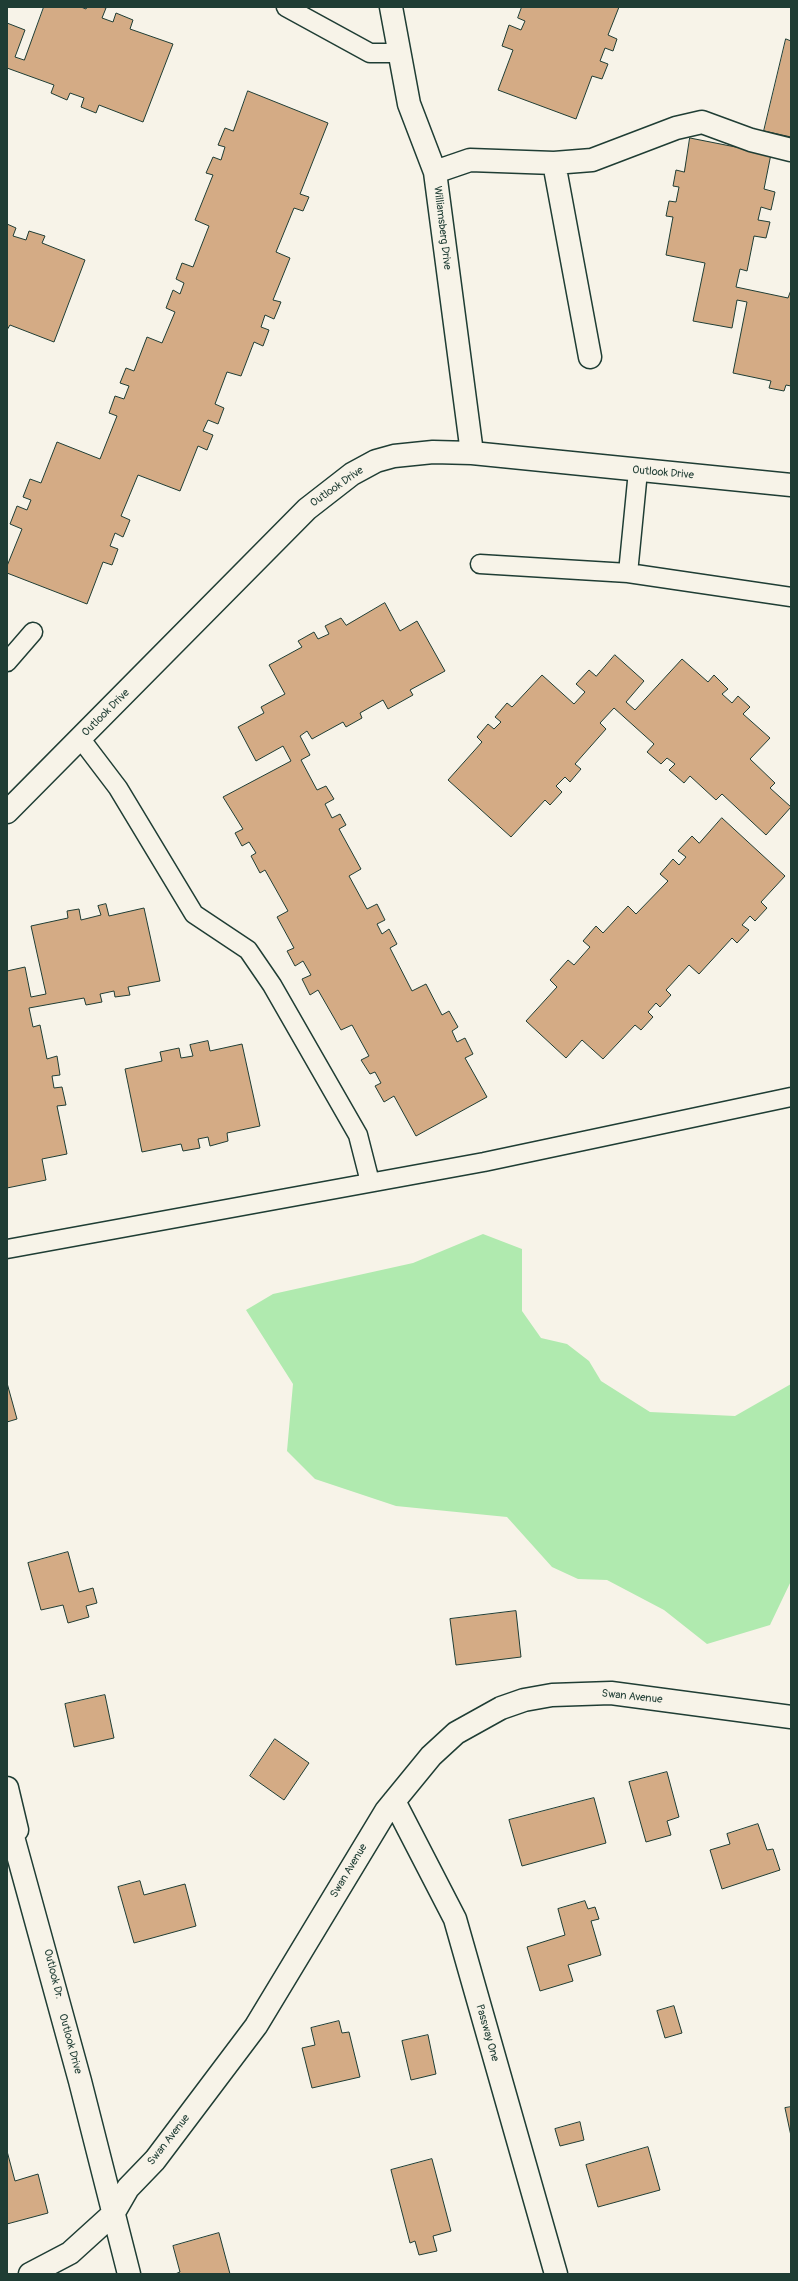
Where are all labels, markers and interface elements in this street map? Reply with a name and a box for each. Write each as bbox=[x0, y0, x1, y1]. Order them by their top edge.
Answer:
street label: Williamsberg Drive bbox=[430, 185, 454, 271]
street label: Outlook Drive bbox=[308, 464, 366, 510]
street label: Outlook Drive bbox=[632, 464, 694, 482]
street label: Outlook Drive bbox=[79, 686, 133, 740]
street label: Swan Avenue bbox=[601, 1687, 663, 1707]
street label: Swan Avenue bbox=[328, 1841, 370, 1901]
street label: Outlook Dr. bbox=[40, 1948, 66, 2000]
street label: Passway One bbox=[473, 2003, 501, 2063]
street label: Outlook Drive bbox=[56, 2012, 84, 2076]
street label: Swan Avenue bbox=[145, 2112, 193, 2168]

